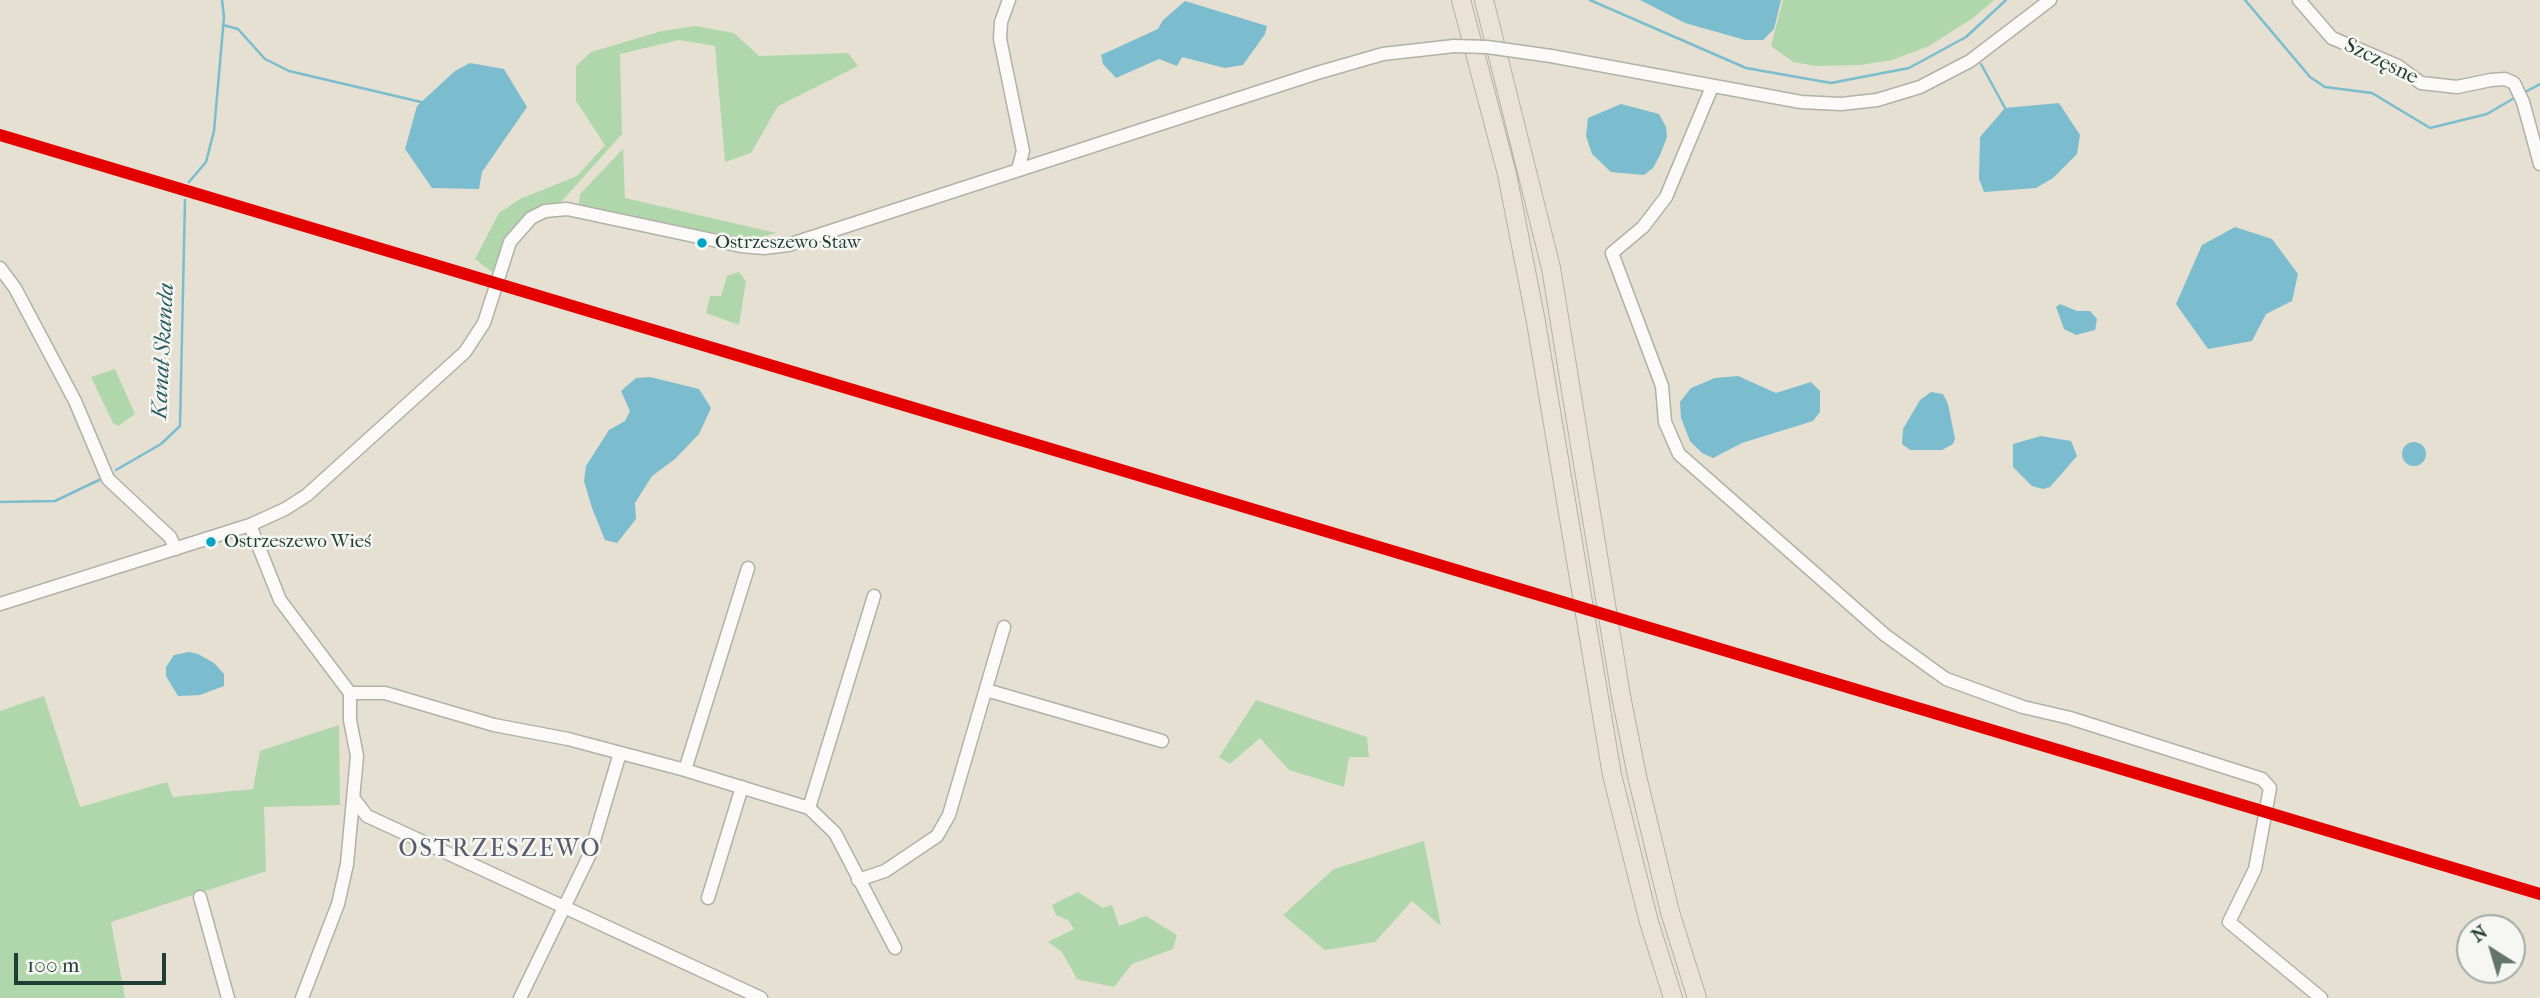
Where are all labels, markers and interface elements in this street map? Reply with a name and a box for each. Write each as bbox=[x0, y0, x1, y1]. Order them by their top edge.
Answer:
street label: Szczęsne bbox=[2340, 33, 2422, 91]
place label: Ostrzeszewo Staw bbox=[715, 232, 861, 254]
marker: Ostrzeszewo Staw bbox=[695, 236, 709, 250]
water label: Kanał Skanda bbox=[147, 282, 181, 420]
place label: Ostrzeszewo Wieś bbox=[224, 531, 371, 553]
marker: Ostrzeszewo Wieś bbox=[204, 535, 218, 549]
district label: OSTRZESZEWO bbox=[400, 836, 600, 864]
north arrow bbox=[2456, 914, 2526, 984]
text: N bbox=[2467, 921, 2492, 947]
scale bar bbox=[18, 939, 170, 983]
text: 100 m bbox=[27, 953, 80, 977]

